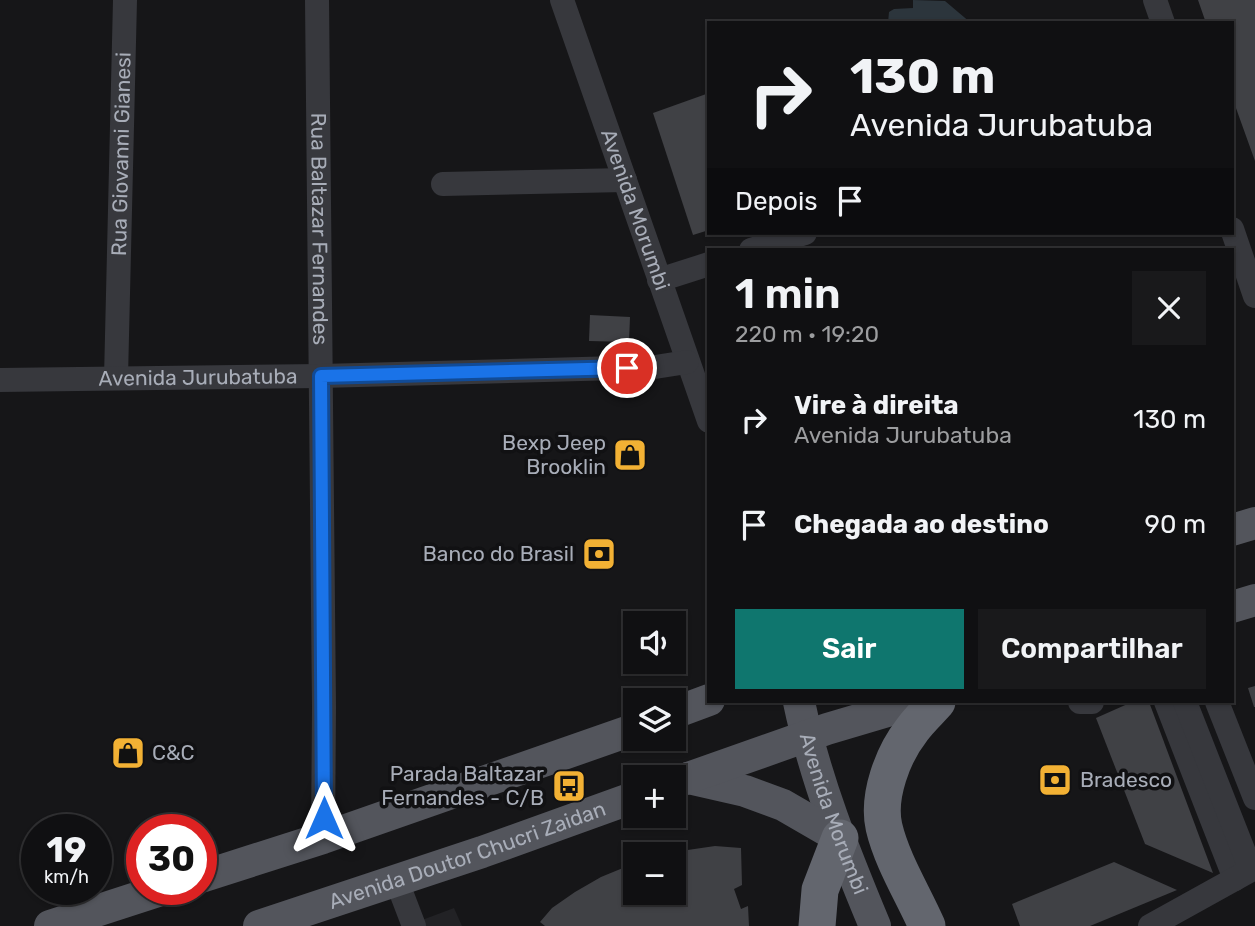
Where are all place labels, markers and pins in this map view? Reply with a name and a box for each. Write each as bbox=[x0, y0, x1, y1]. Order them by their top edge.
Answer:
pin bbox=[597, 338, 657, 398]
place label: Bexp Jeep Brooklin bbox=[502, 430, 606, 479]
shop icon: Bexp Jeep Brooklin bbox=[611, 436, 649, 474]
bank icon: Banco do Brasil bbox=[580, 535, 618, 573]
place label: Banco do Brasil bbox=[423, 541, 574, 566]
shop icon: C&C bbox=[109, 734, 147, 772]
place label: C&C bbox=[152, 740, 195, 765]
place label: Parada Baltazar Fernandes - C/B bbox=[381, 761, 544, 810]
bank icon: Bradesco bbox=[1036, 761, 1074, 799]
bus stop icon: Parada Baltazar Fernandes - C/B bbox=[550, 767, 588, 805]
place label: Bradesco bbox=[1080, 767, 1172, 792]

